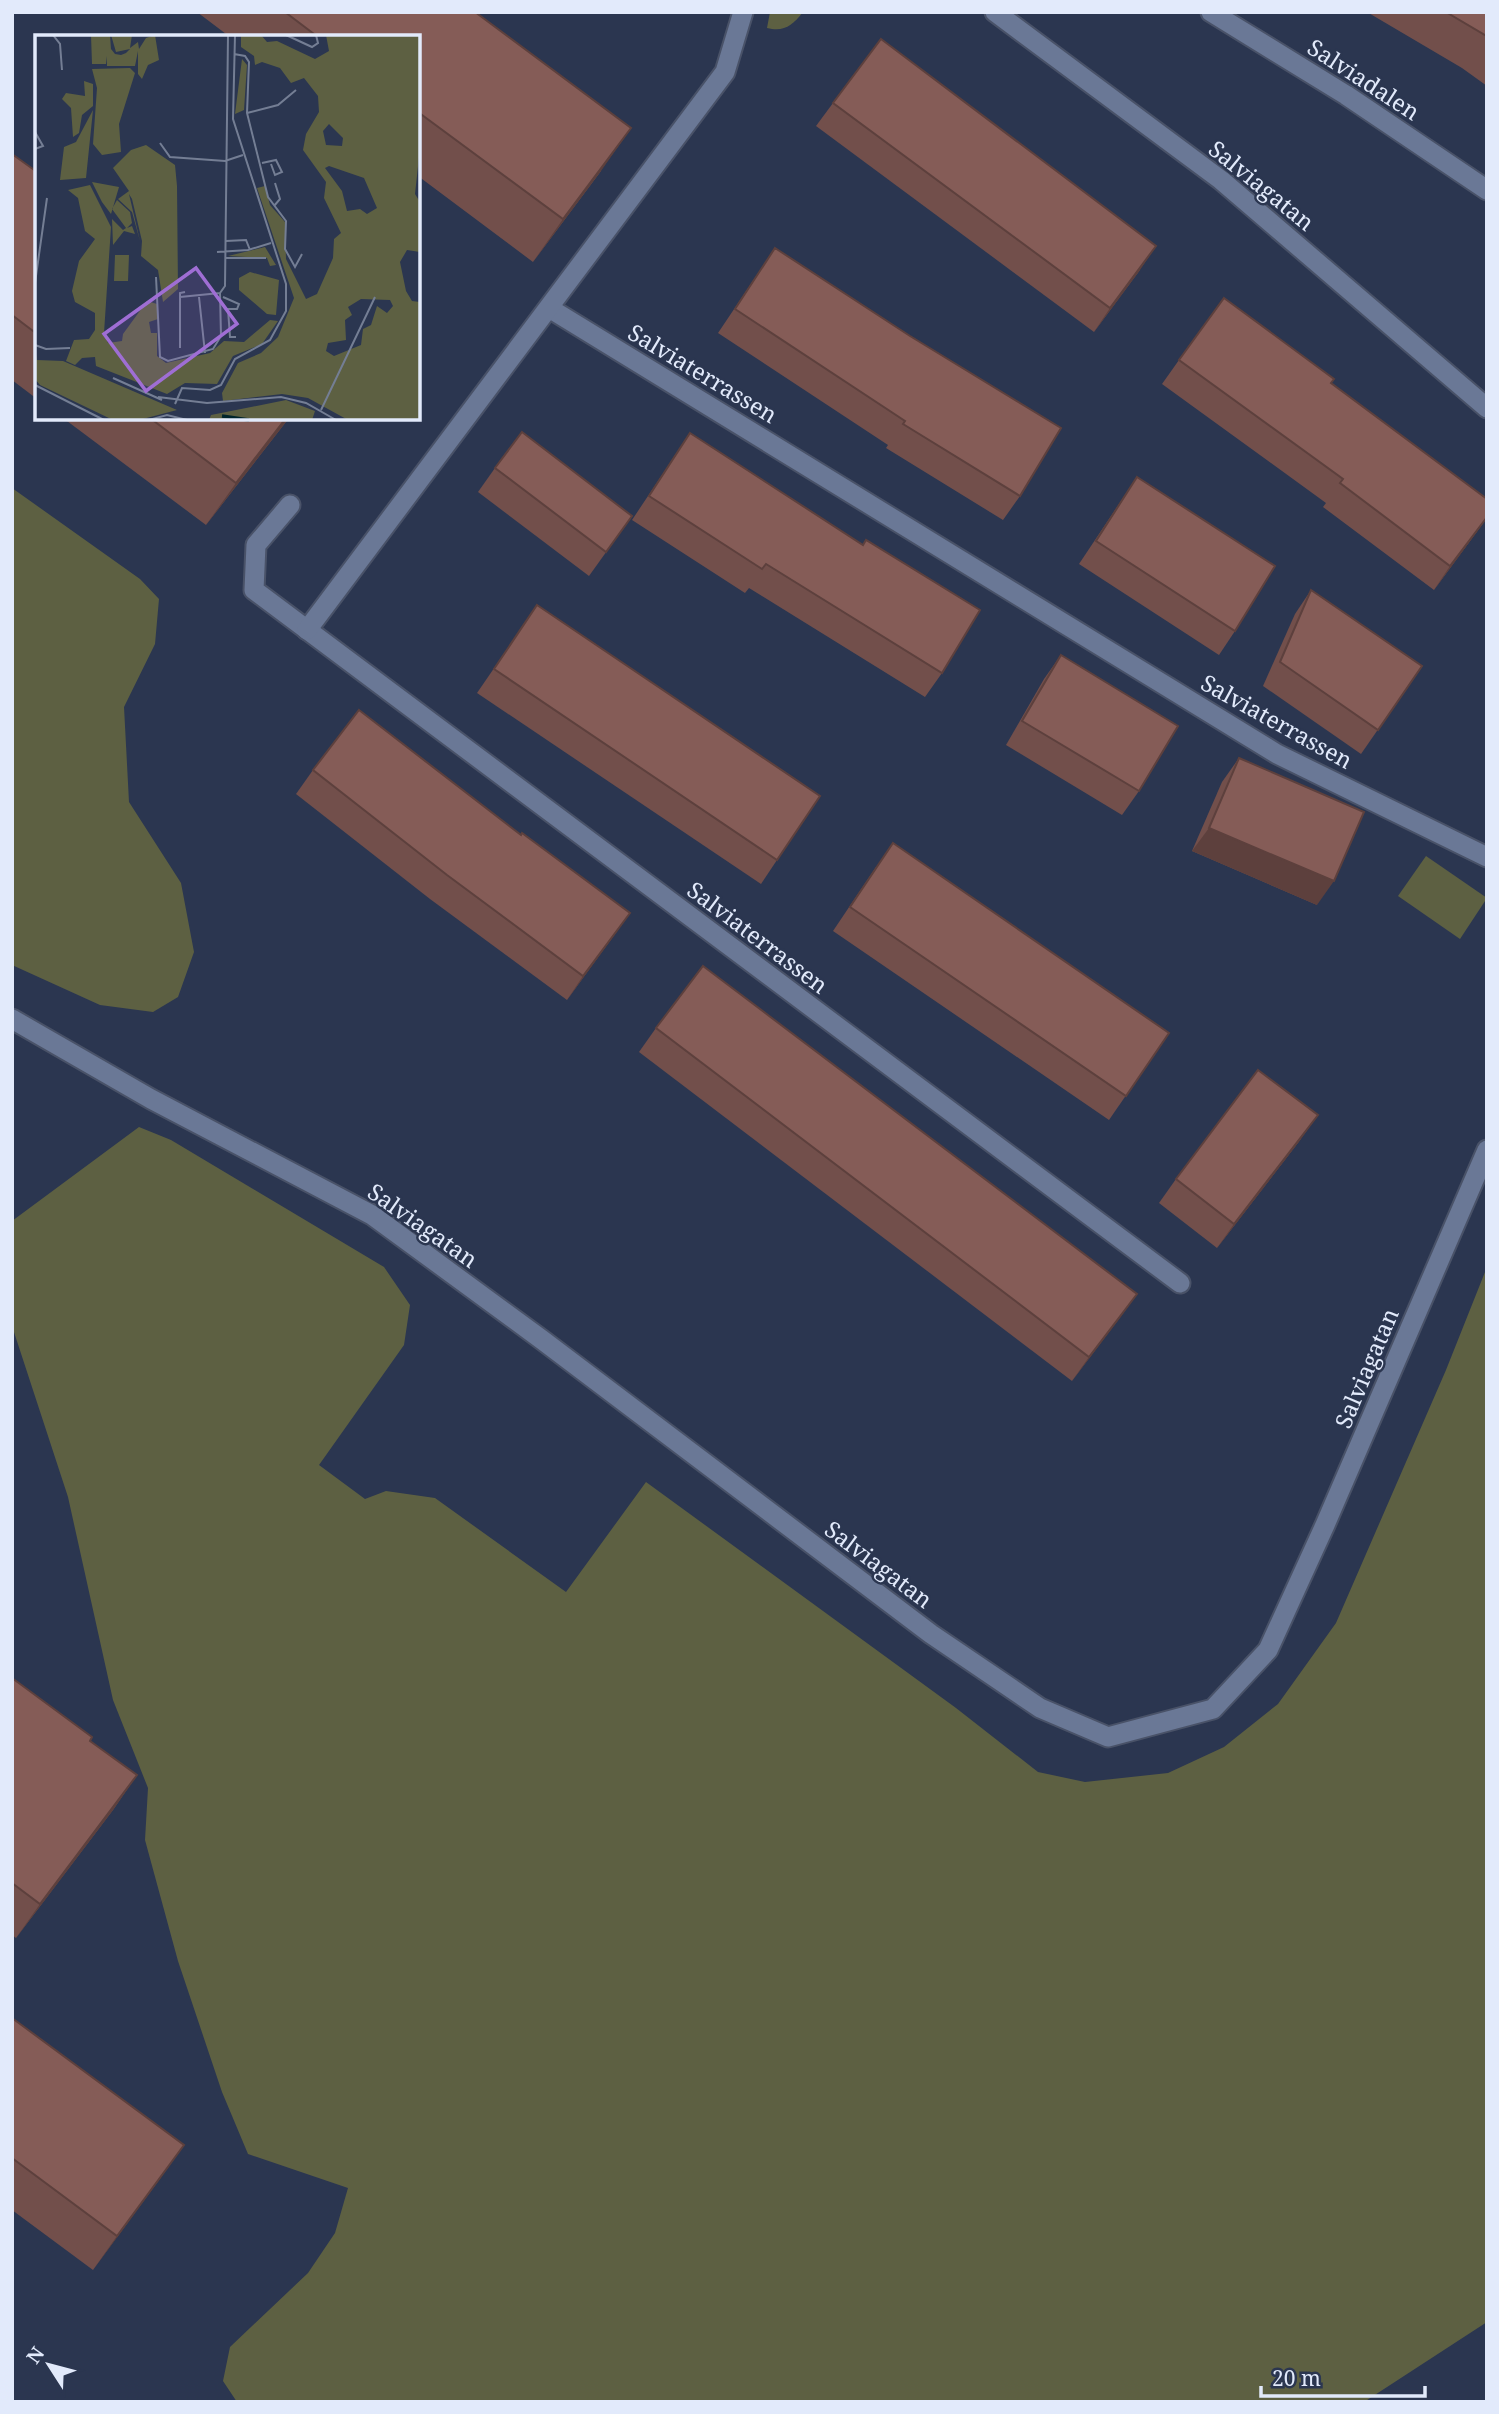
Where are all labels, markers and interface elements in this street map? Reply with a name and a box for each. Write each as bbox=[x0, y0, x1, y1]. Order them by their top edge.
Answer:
street label: Salviadalen bbox=[1302, 31, 1426, 127]
inset map bbox=[35, 35, 420, 420]
street label: Salviagatan bbox=[1202, 132, 1322, 238]
street label: Salviaterrassen bbox=[622, 316, 784, 430]
street label: Salviaterrassen bbox=[1195, 666, 1359, 776]
street label: Salviaterrassen bbox=[681, 873, 835, 1001]
street label: Salviagatan bbox=[362, 1175, 484, 1275]
street label: Salviagatan bbox=[1326, 1303, 1406, 1433]
street label: Salviagatan bbox=[818, 1513, 940, 1615]
north arrow bbox=[14, 2330, 84, 2400]
text: N bbox=[20, 2341, 50, 2369]
scale bar bbox=[1261, 2354, 1426, 2398]
text: 20 m bbox=[1272, 2364, 1321, 2392]

